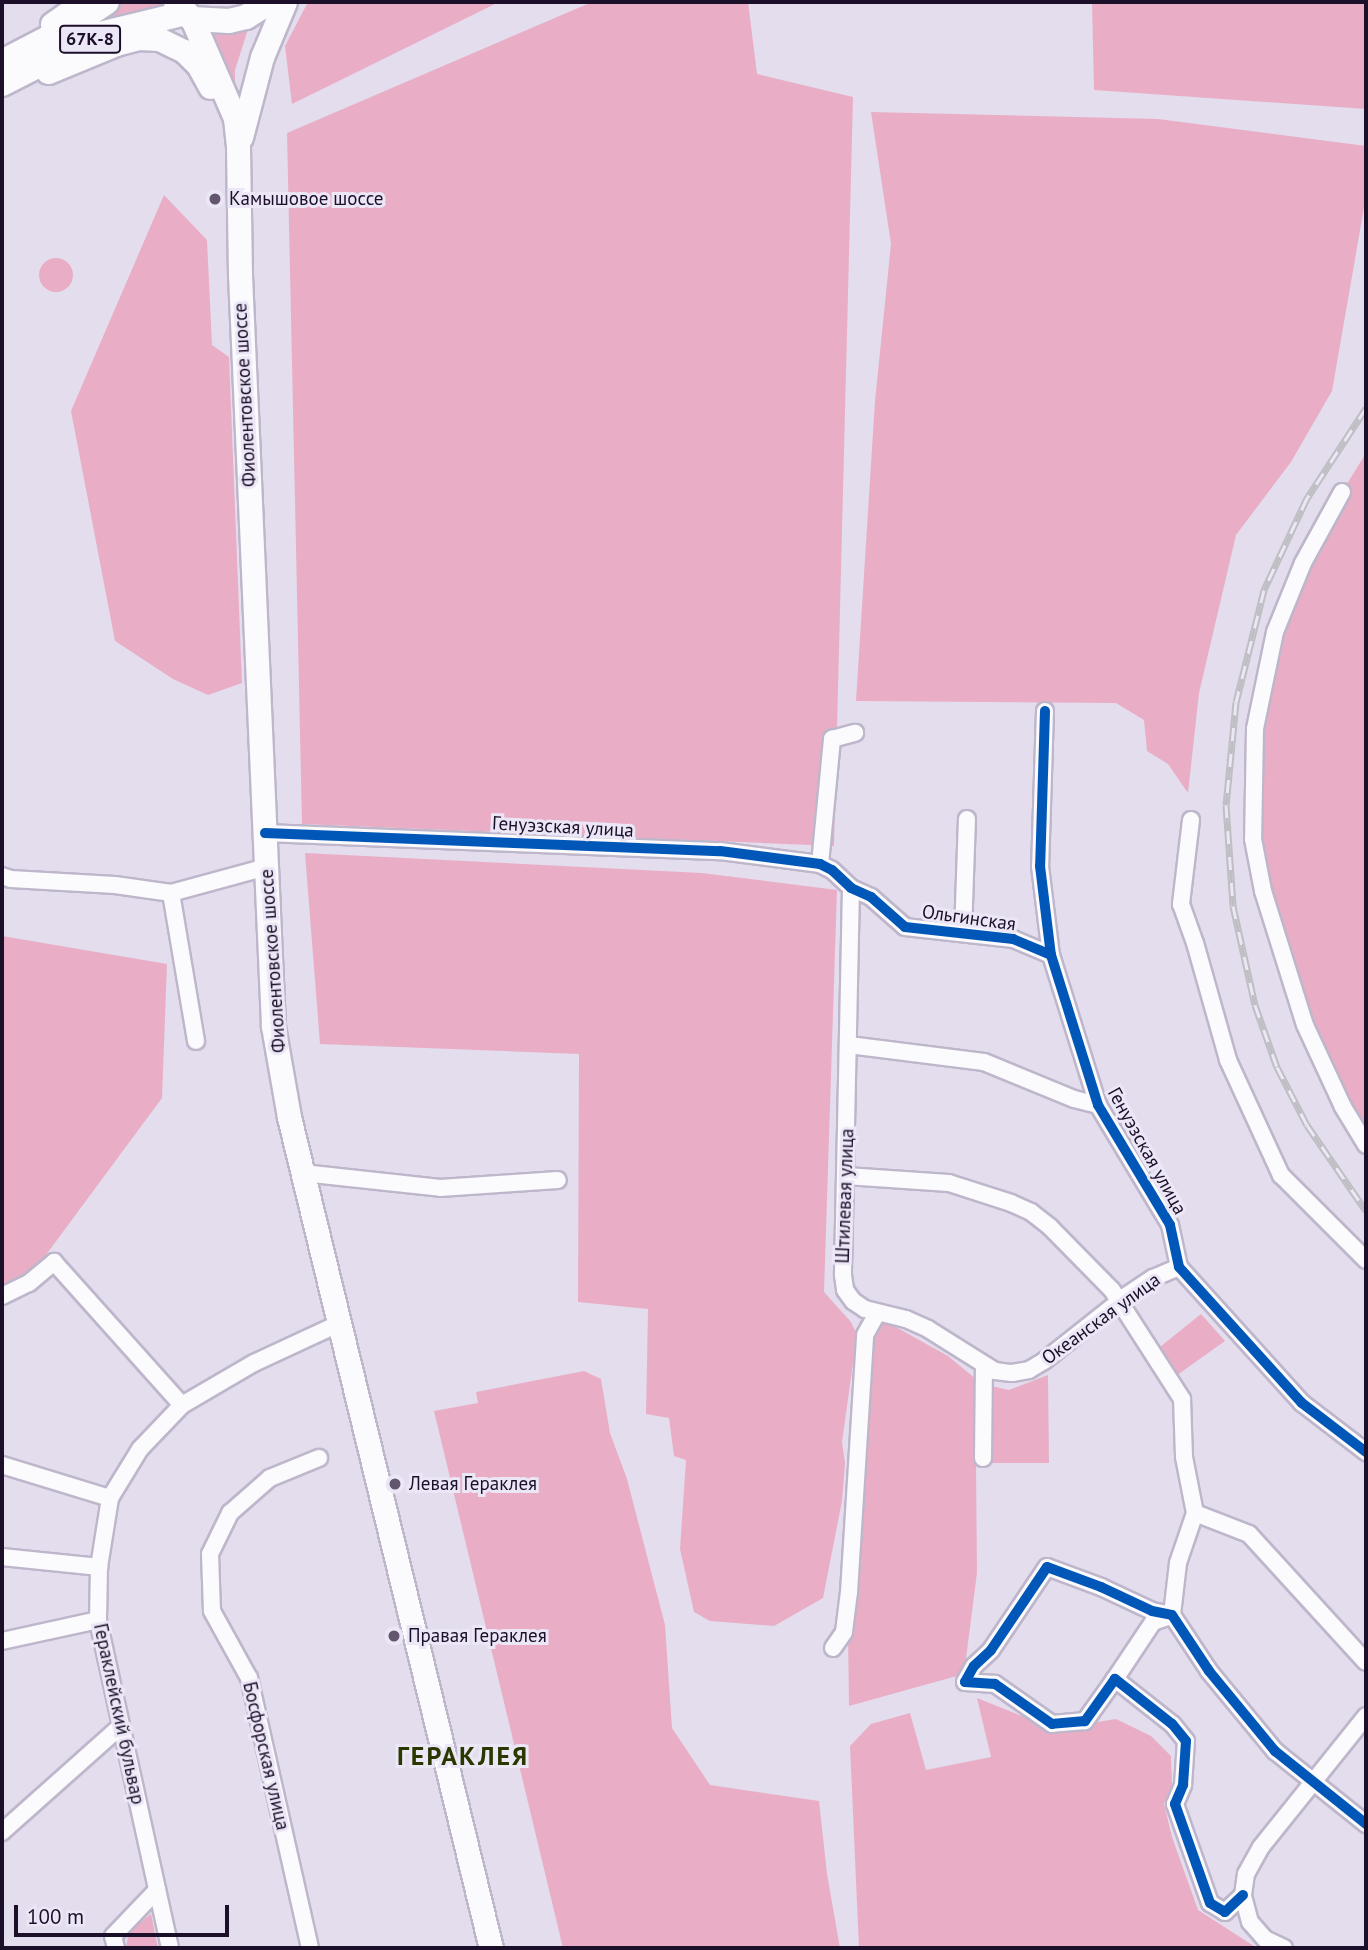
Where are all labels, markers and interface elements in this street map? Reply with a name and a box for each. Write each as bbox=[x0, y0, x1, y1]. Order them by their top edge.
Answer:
road number: 67К-8 bbox=[58, 24, 122, 54]
place label: Камышовое шоссе bbox=[229, 188, 383, 210]
marker: Камышовое шоссе bbox=[207, 191, 223, 207]
street label: Фиолентовское шоссе bbox=[229, 302, 261, 488]
street label: Генуэзская улица bbox=[492, 812, 634, 842]
street label: Фиолентовское шоссе bbox=[255, 868, 291, 1054]
street label: Ольгинская bbox=[921, 900, 1017, 936]
street label: Генуэзская улица bbox=[1103, 1083, 1191, 1219]
street label: Штилевая улица bbox=[831, 1128, 859, 1264]
street label: Океанская улица bbox=[1037, 1268, 1165, 1370]
place label: Левая Гераклея bbox=[409, 1473, 537, 1495]
marker: Левая Гераклея bbox=[387, 1476, 403, 1492]
street label: Гераклейский бульвар bbox=[89, 1621, 149, 1807]
place label: Правая Гераклея bbox=[408, 1625, 547, 1647]
marker: Правая Гераклея bbox=[386, 1628, 402, 1644]
street label: Босфорская улица bbox=[238, 1680, 294, 1832]
district label: ГЕРАКЛЕЯ bbox=[398, 1740, 528, 1772]
scale bar bbox=[18, 1890, 233, 1934]
text: 100 m bbox=[27, 1903, 84, 1930]

